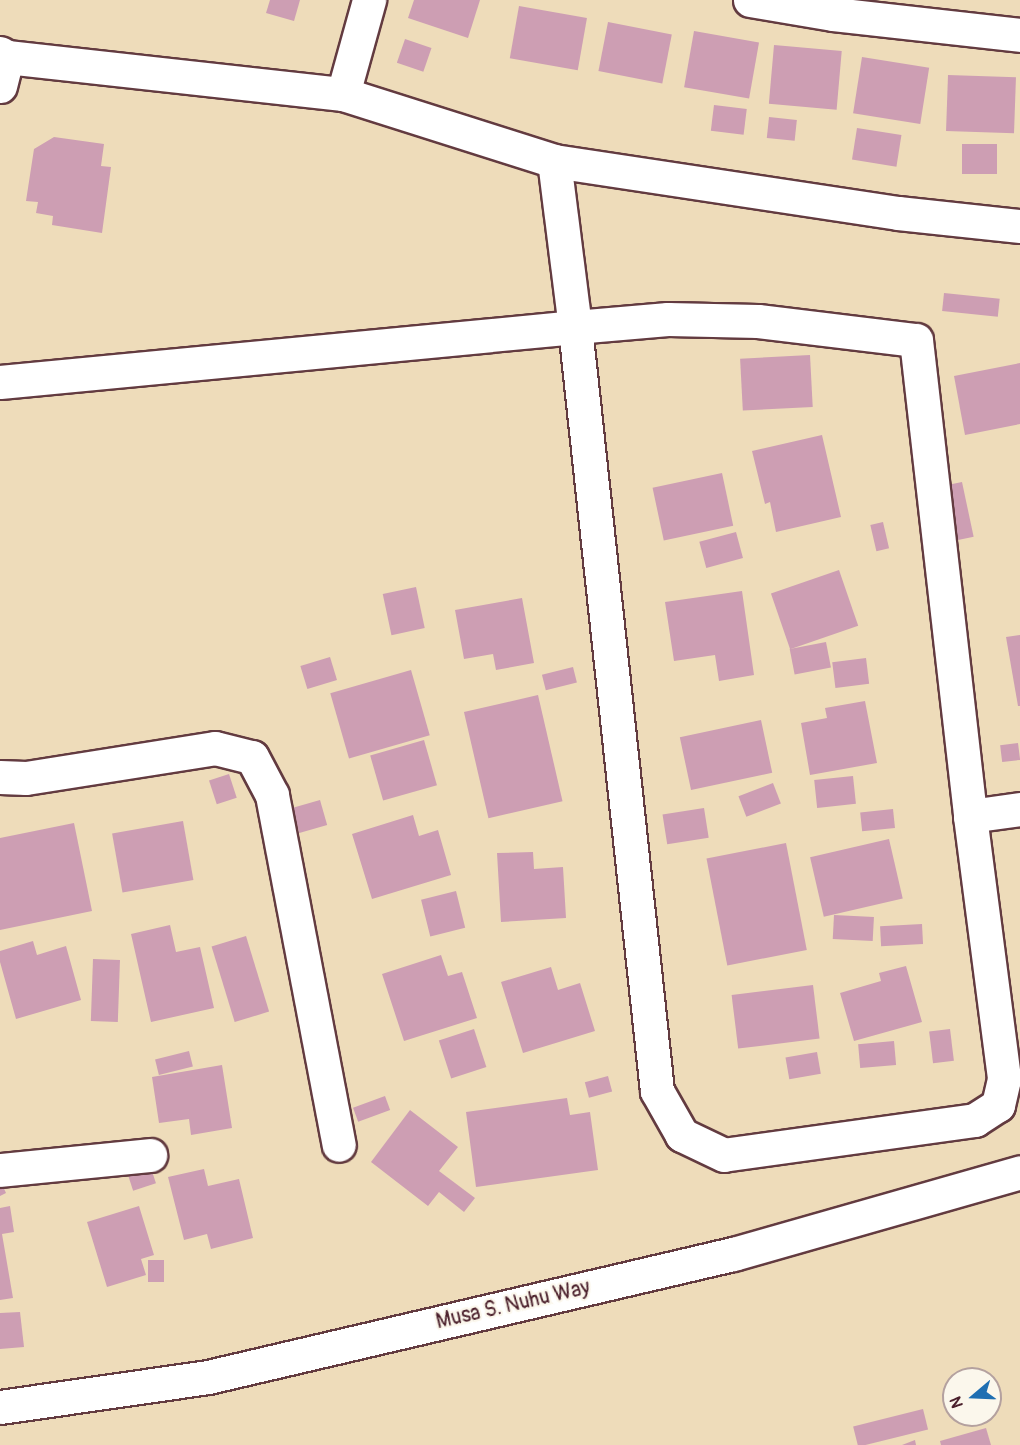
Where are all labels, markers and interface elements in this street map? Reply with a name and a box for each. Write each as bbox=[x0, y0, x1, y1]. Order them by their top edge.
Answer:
street label: Musa S. Nuhu Way bbox=[434, 1275, 592, 1335]
north arrow bbox=[942, 1367, 1002, 1427]
text: N bbox=[946, 1394, 968, 1411]

